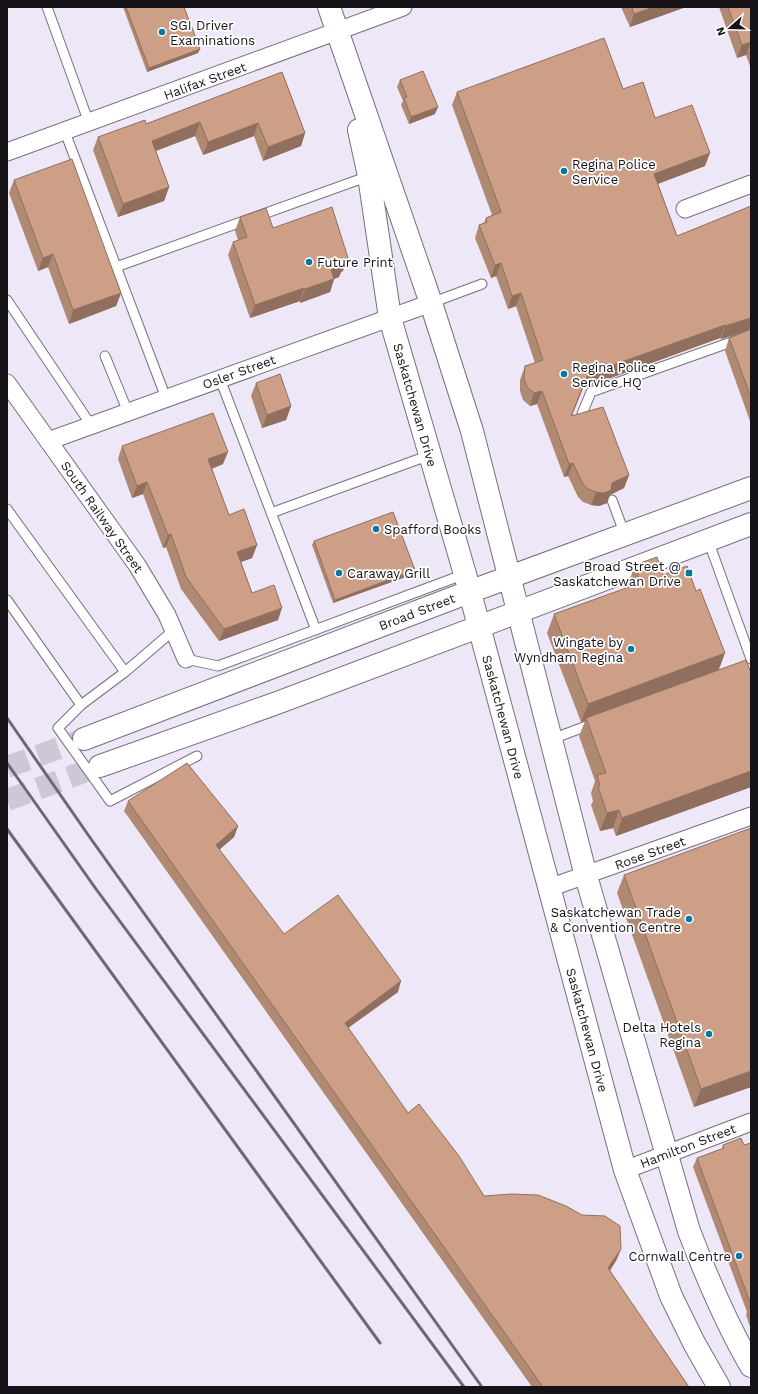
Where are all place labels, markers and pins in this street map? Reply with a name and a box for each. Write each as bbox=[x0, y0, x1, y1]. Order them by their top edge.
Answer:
place label: SGI Driver Examinations bbox=[170, 18, 255, 48]
marker: SGI Driver Examinations bbox=[157, 27, 167, 37]
place label: Regina Police Service bbox=[572, 157, 656, 187]
marker: Regina Police Service bbox=[559, 166, 569, 176]
place label: Future Print bbox=[317, 255, 394, 270]
marker: Future Print bbox=[304, 257, 314, 267]
place label: Regina Police Service HQ bbox=[572, 360, 656, 390]
marker: Regina Police Service HQ bbox=[559, 369, 569, 379]
place label: Spafford Books bbox=[384, 522, 482, 537]
marker: Spafford Books bbox=[371, 524, 381, 534]
place label: Broad Street @ Saskatchewan Drive bbox=[553, 559, 681, 589]
place label: Caraway Grill bbox=[347, 566, 430, 581]
marker: Caraway Grill bbox=[334, 568, 344, 578]
marker: Broad Street @ Saskatchewan Drive bbox=[684, 568, 694, 578]
place label: Wingate by Wyndham Regina bbox=[514, 635, 624, 665]
marker: Wingate by Wyndham Regina bbox=[626, 644, 636, 654]
place label: Saskatchewan Trade & Convention Centre bbox=[550, 905, 681, 935]
marker: Saskatchewan Trade & Convention Centre bbox=[684, 914, 694, 924]
place label: Delta Hotels Regina bbox=[623, 1020, 702, 1050]
marker: Delta Hotels Regina bbox=[704, 1029, 714, 1039]
place label: Cornwall Centre bbox=[629, 1249, 731, 1264]
marker: Cornwall Centre bbox=[734, 1251, 744, 1261]

